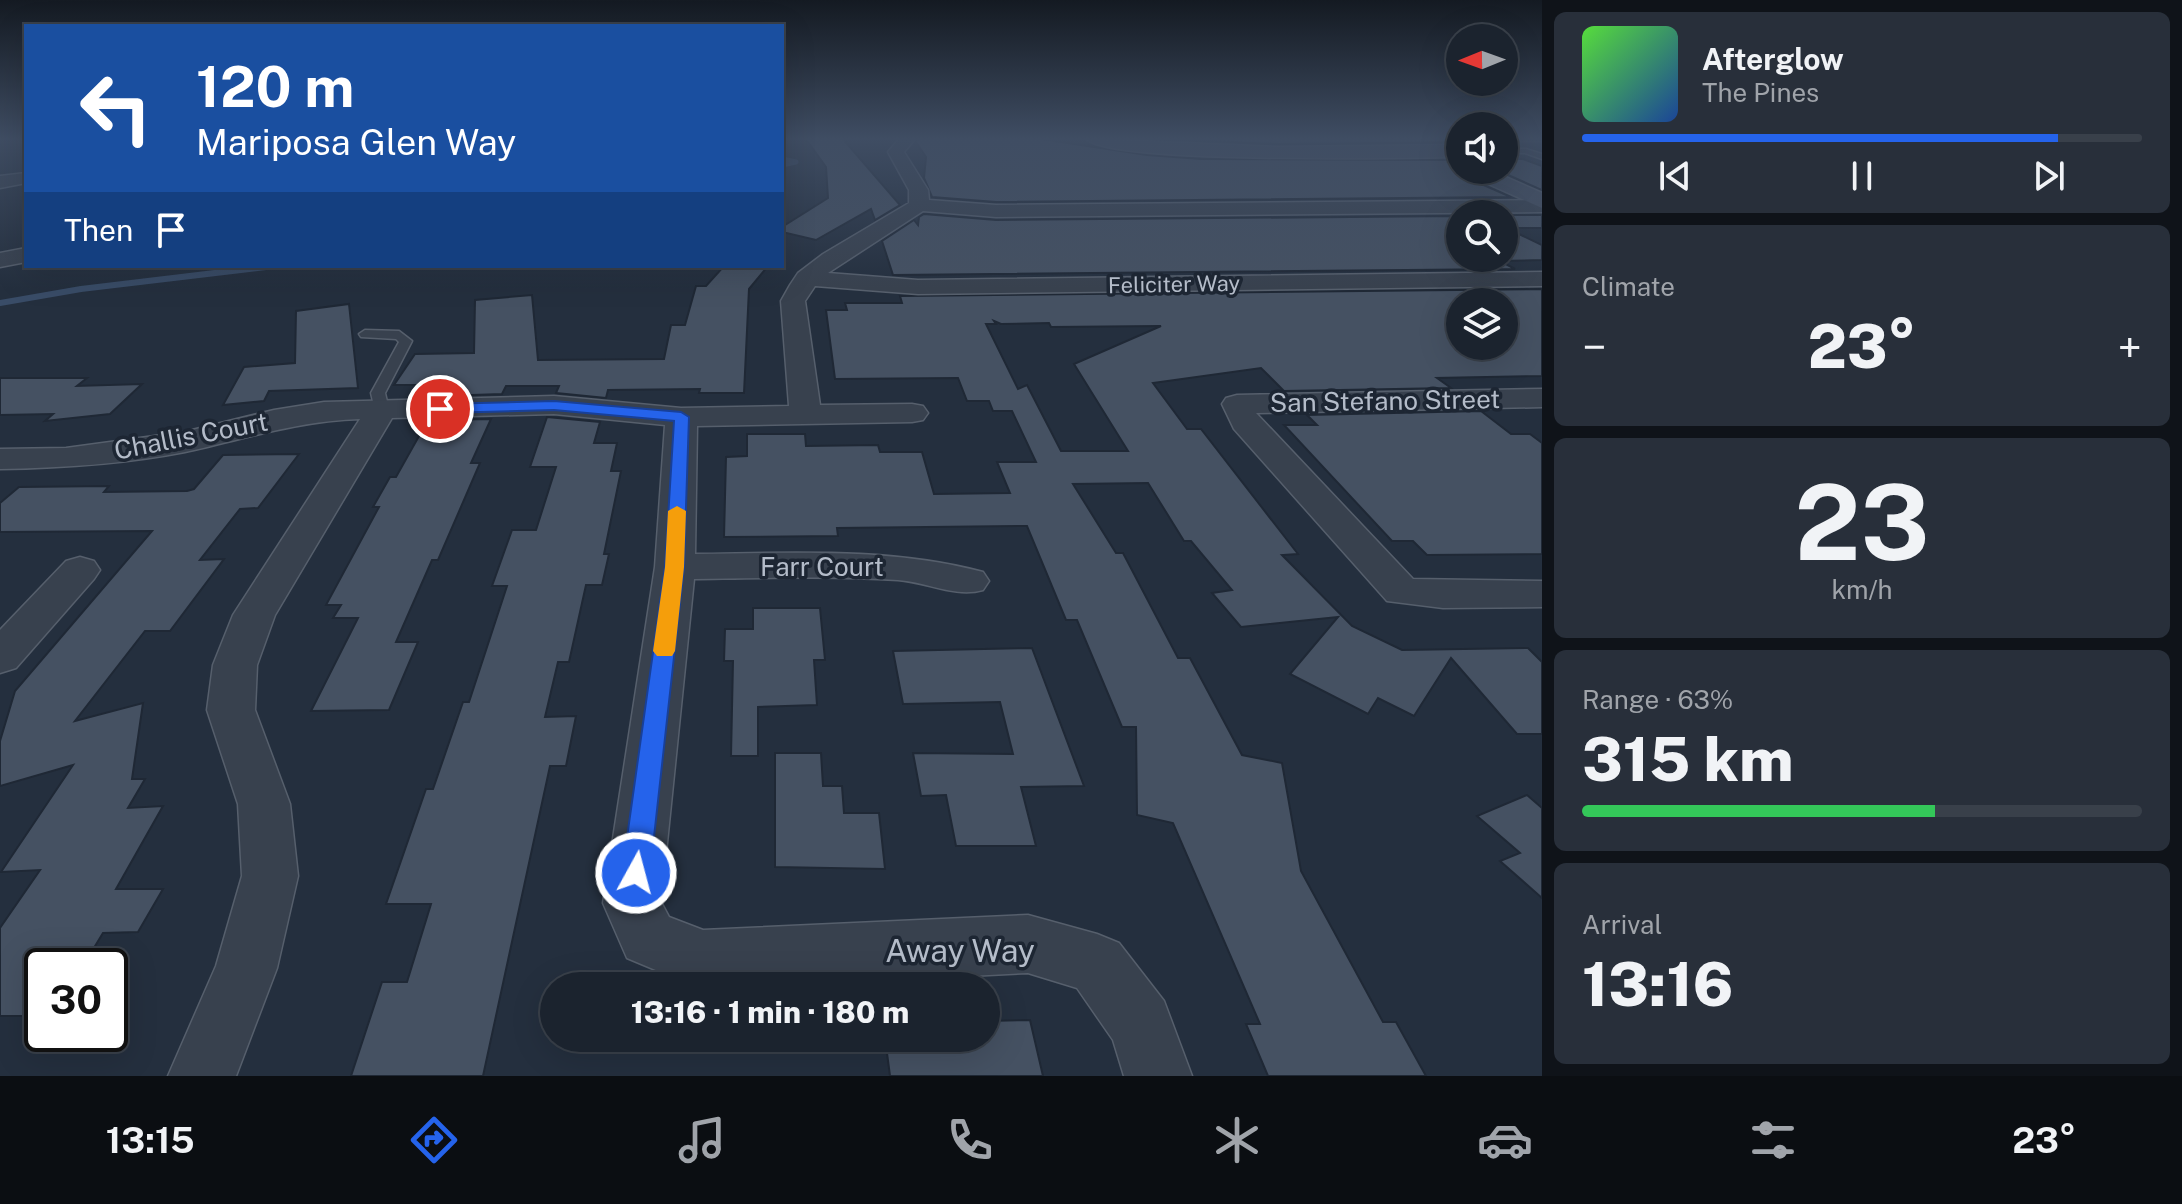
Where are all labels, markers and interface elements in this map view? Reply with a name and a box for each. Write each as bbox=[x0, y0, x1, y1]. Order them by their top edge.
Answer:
north arrow bbox=[1446, 24, 1518, 96]
map controls bbox=[1446, 24, 1518, 360]
text: Afterglow bbox=[1702, 41, 1844, 77]
text: 120 m bbox=[196, 54, 354, 120]
icon: left bbox=[64, 56, 168, 160]
text: The Pines bbox=[1702, 77, 1819, 108]
button: sound bbox=[1446, 112, 1518, 184]
text: Mariposa Glen Way bbox=[196, 121, 516, 163]
icon: previous bbox=[1653, 154, 1697, 198]
icon: pause bbox=[1840, 154, 1884, 198]
icon: next bbox=[2027, 154, 2071, 198]
button: search bbox=[1446, 200, 1518, 272]
icon: arrive bbox=[149, 208, 193, 252]
text: Then bbox=[64, 212, 133, 248]
street label: Feliciter Way bbox=[1108, 270, 1241, 298]
text: Climate bbox=[1582, 271, 1675, 302]
button: layers bbox=[1446, 288, 1518, 360]
text: 23° bbox=[1808, 311, 1916, 382]
text: − bbox=[1582, 321, 1606, 373]
text: + bbox=[2118, 321, 2142, 373]
pin bbox=[406, 375, 474, 443]
street label: San Stefano Street bbox=[1269, 383, 1500, 418]
icon: arrive bbox=[418, 387, 462, 431]
street label: Challis Court bbox=[111, 405, 270, 466]
text: 23 bbox=[1794, 461, 1930, 583]
street label: Farr Court bbox=[760, 551, 884, 582]
text: km/h bbox=[1831, 574, 1893, 605]
text: Range · 63% bbox=[1582, 684, 1733, 715]
text: 315 km bbox=[1582, 724, 1793, 795]
position arrow bbox=[594, 831, 678, 915]
text: Arrival bbox=[1582, 909, 1662, 940]
street label: Away Way bbox=[885, 932, 1035, 969]
speed limit sign: 30 bbox=[24, 948, 128, 1052]
text: 13:16 bbox=[1582, 949, 1733, 1020]
text: 13:16 · 1 min · 180 m bbox=[631, 994, 909, 1030]
icon: directions bbox=[406, 1112, 462, 1168]
icon: music bbox=[674, 1112, 730, 1168]
icon: phone bbox=[942, 1112, 998, 1168]
icon: climate bbox=[1209, 1112, 1265, 1168]
icon: car bbox=[1477, 1112, 1533, 1168]
icon: filters bbox=[1745, 1112, 1801, 1168]
text: 13:15 bbox=[106, 1119, 195, 1161]
text: 23° bbox=[2012, 1119, 2076, 1161]

